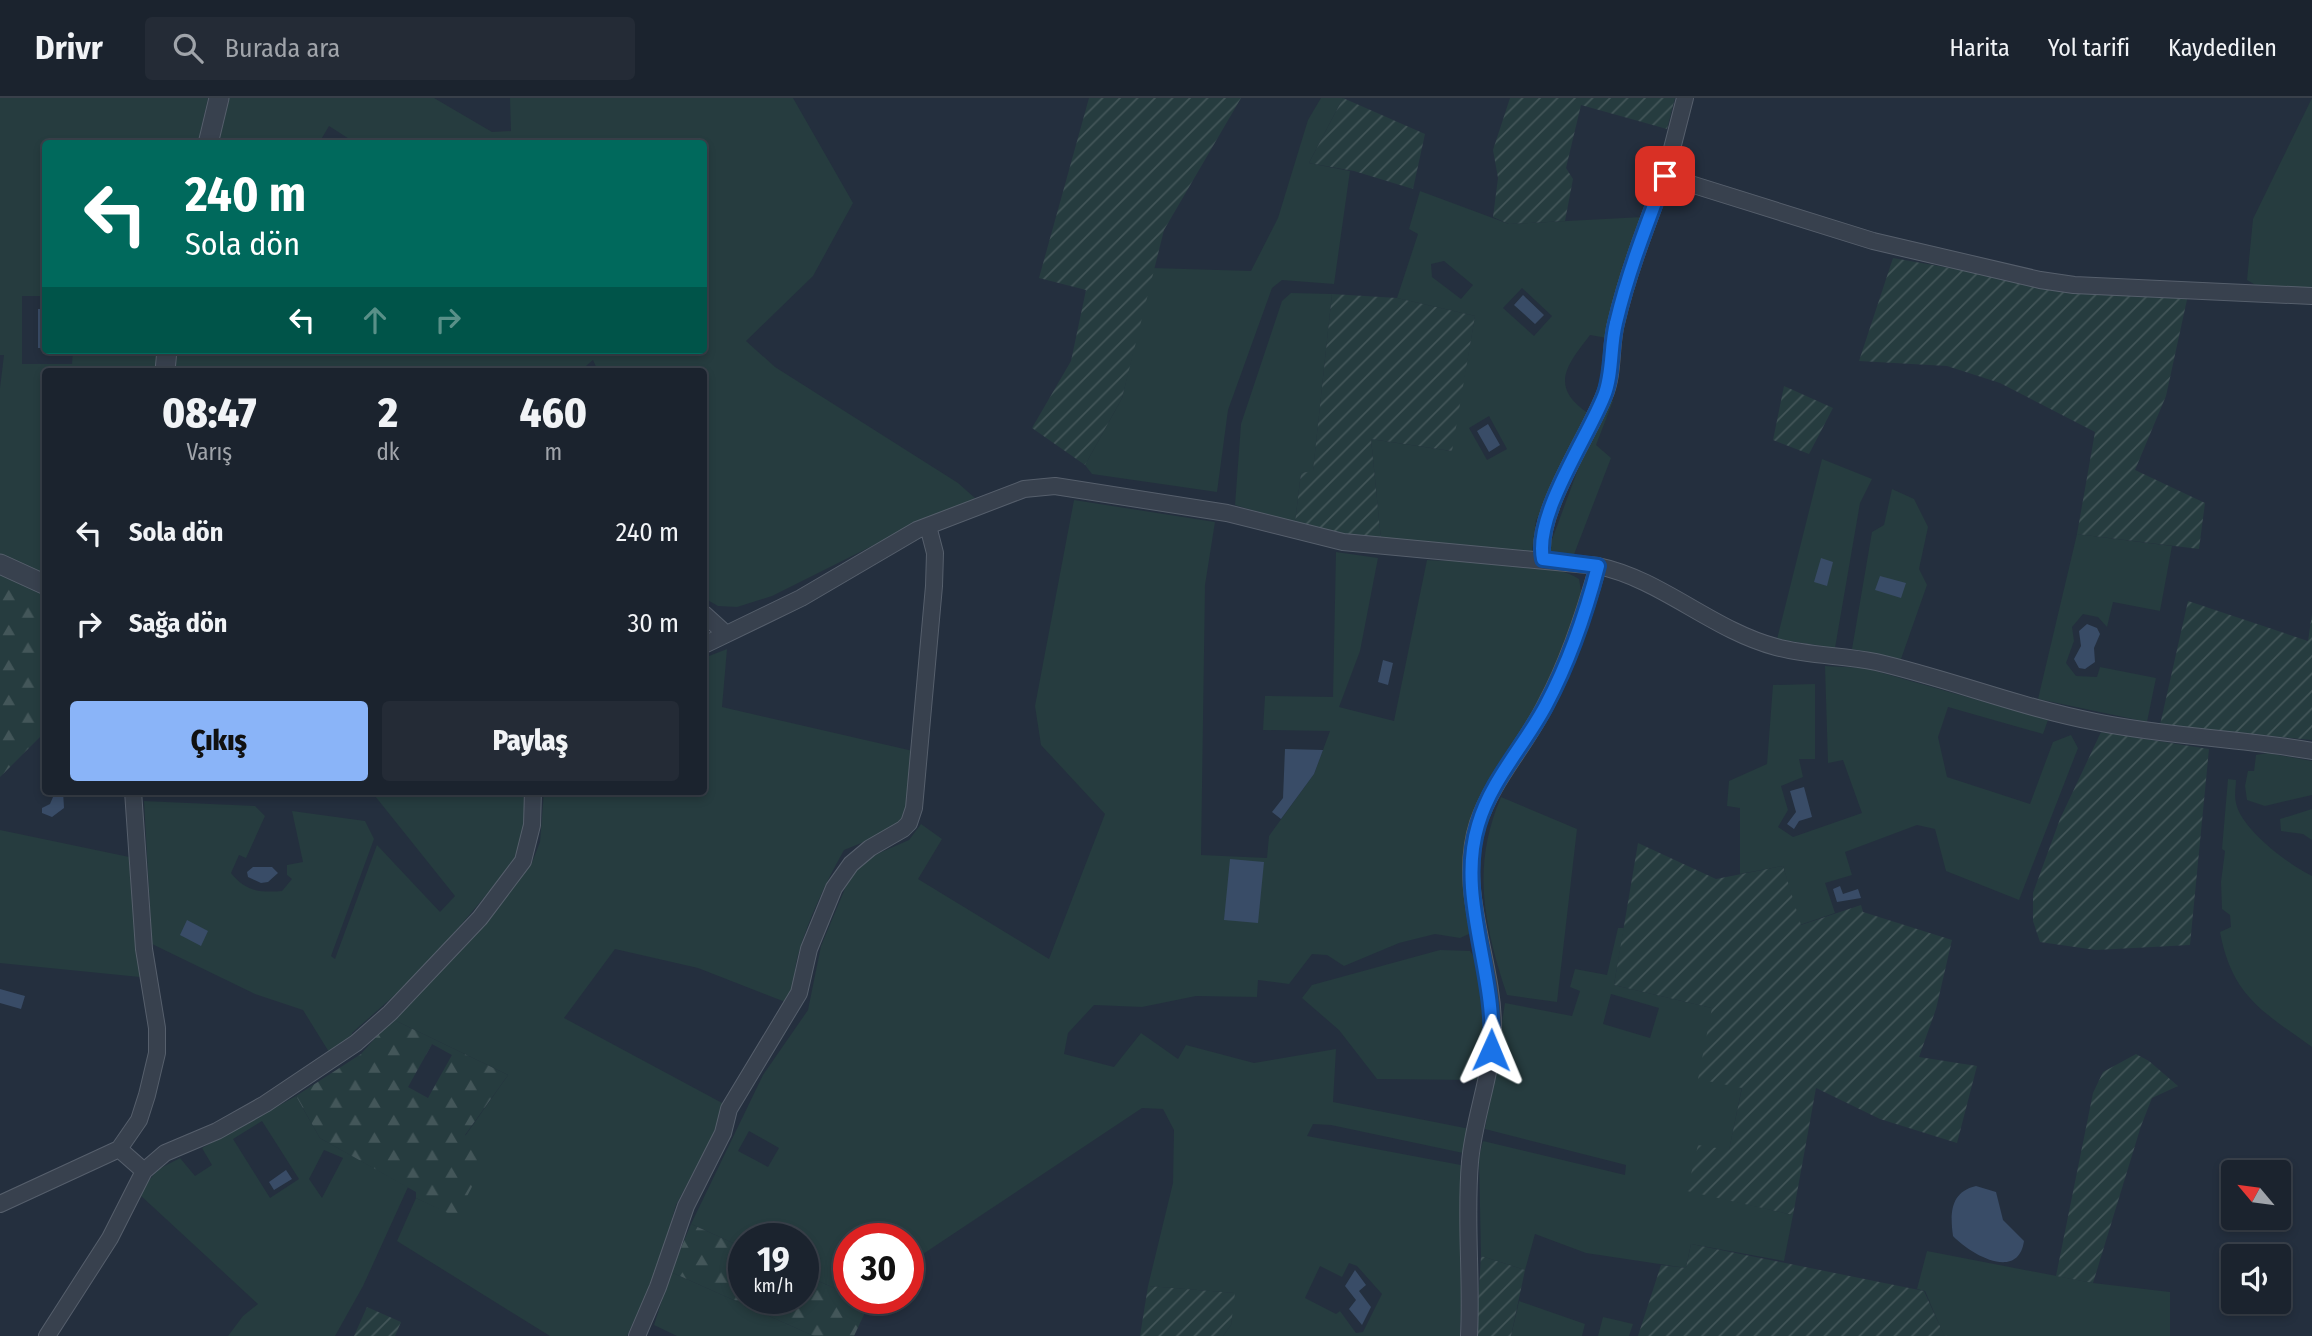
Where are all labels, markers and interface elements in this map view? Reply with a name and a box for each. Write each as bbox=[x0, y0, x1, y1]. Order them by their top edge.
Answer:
search box bbox=[145, 17, 635, 80]
text: Drivr bbox=[35, 28, 103, 68]
icon: search bbox=[169, 29, 207, 67]
text: Burada ara bbox=[225, 33, 340, 64]
text: Harita bbox=[1950, 34, 2010, 62]
text: Yol tarifi bbox=[2048, 34, 2130, 62]
text: Kaydedilen bbox=[2168, 34, 2277, 62]
pin bbox=[1635, 146, 1695, 206]
icon: arrive bbox=[1646, 157, 1684, 195]
text: 240 m bbox=[185, 165, 306, 224]
icon: left bbox=[70, 168, 161, 259]
text: Sola dön bbox=[185, 225, 300, 263]
icon: left bbox=[283, 301, 321, 339]
icon: ahead bbox=[356, 301, 394, 339]
icon: right bbox=[429, 301, 467, 339]
text: 08:47 bbox=[162, 388, 257, 438]
text: 2 bbox=[378, 388, 398, 438]
text: 460 bbox=[519, 388, 587, 438]
text: Varış bbox=[186, 438, 232, 466]
text: dk bbox=[376, 438, 400, 466]
text: m bbox=[544, 438, 562, 466]
icon: left bbox=[70, 514, 108, 552]
text: Sola dön bbox=[129, 517, 223, 548]
text: 240 m bbox=[616, 517, 679, 548]
icon: right bbox=[70, 605, 108, 643]
text: Sağa dön bbox=[129, 608, 228, 639]
text: 30 m bbox=[628, 608, 679, 639]
button: Çıkış bbox=[70, 701, 368, 781]
button: Paylaş bbox=[382, 701, 679, 781]
position arrow bbox=[1454, 1013, 1528, 1087]
north arrow bbox=[2221, 1160, 2291, 1230]
map controls bbox=[2221, 1160, 2291, 1314]
speed limit sign: 30 bbox=[833, 1223, 924, 1314]
text: 19 bbox=[757, 1238, 790, 1280]
button: sound bbox=[2221, 1244, 2291, 1314]
text: km/h bbox=[753, 1275, 794, 1297]

